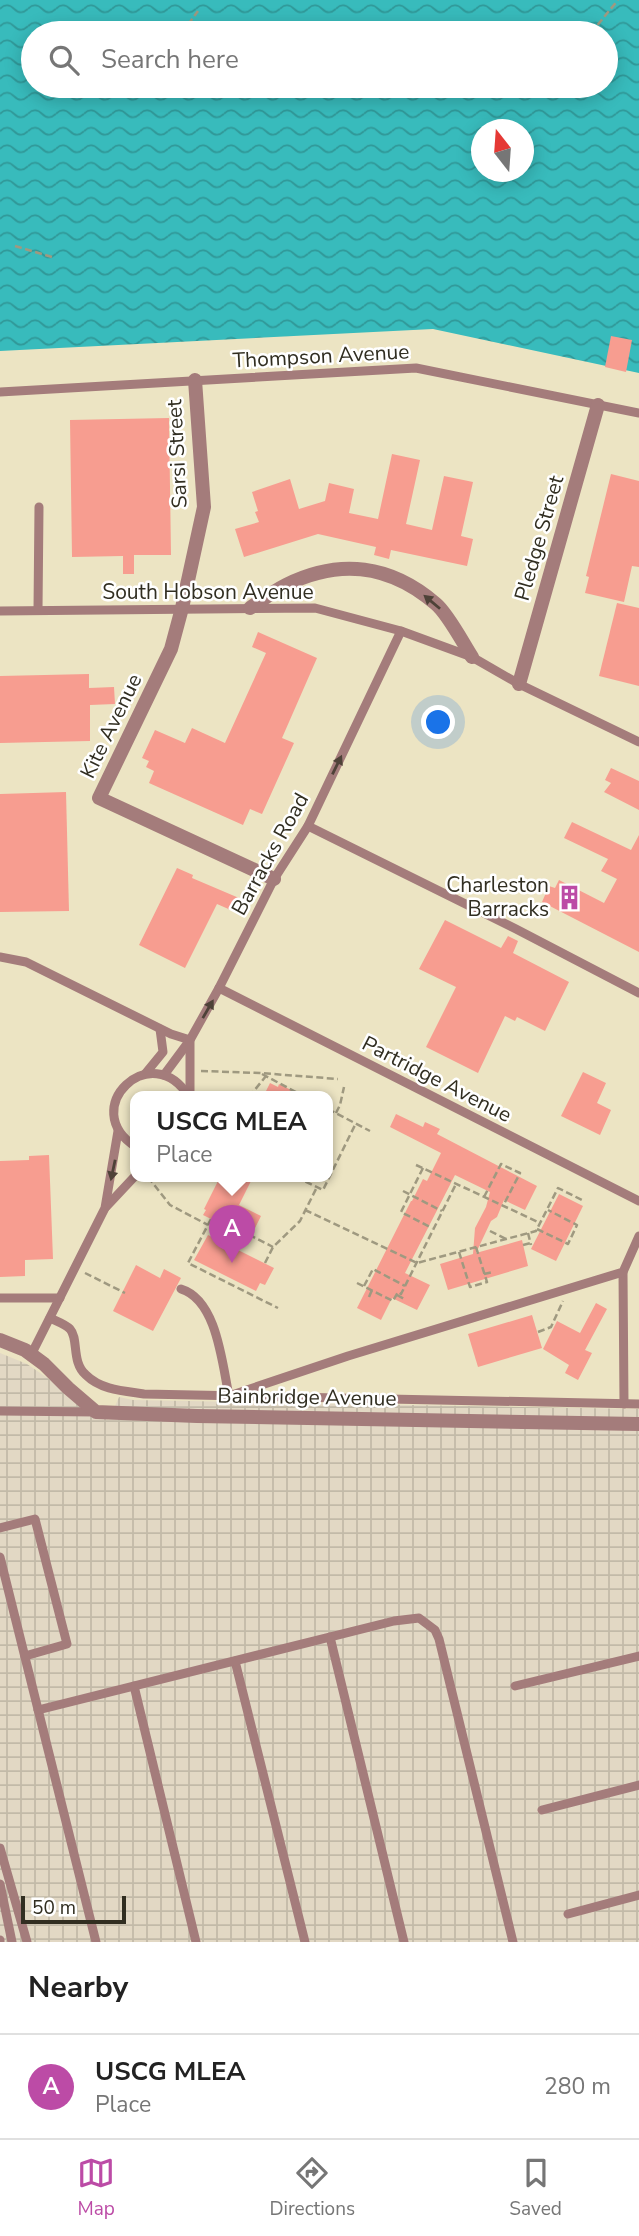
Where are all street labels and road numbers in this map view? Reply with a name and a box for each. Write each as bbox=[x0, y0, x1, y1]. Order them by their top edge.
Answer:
street label: Thompson Avenue bbox=[232, 337, 410, 375]
street label: Sarsi Street bbox=[160, 398, 194, 509]
street label: Pledge Street bbox=[508, 472, 570, 604]
street label: South Hobson Avenue bbox=[102, 578, 314, 606]
street label: Kite Avenue bbox=[74, 669, 148, 783]
street label: Barracks Road bbox=[225, 788, 315, 920]
street label: Partridge Avenue bbox=[357, 1029, 517, 1129]
street label: Bainbridge Avenue bbox=[217, 1381, 397, 1413]

